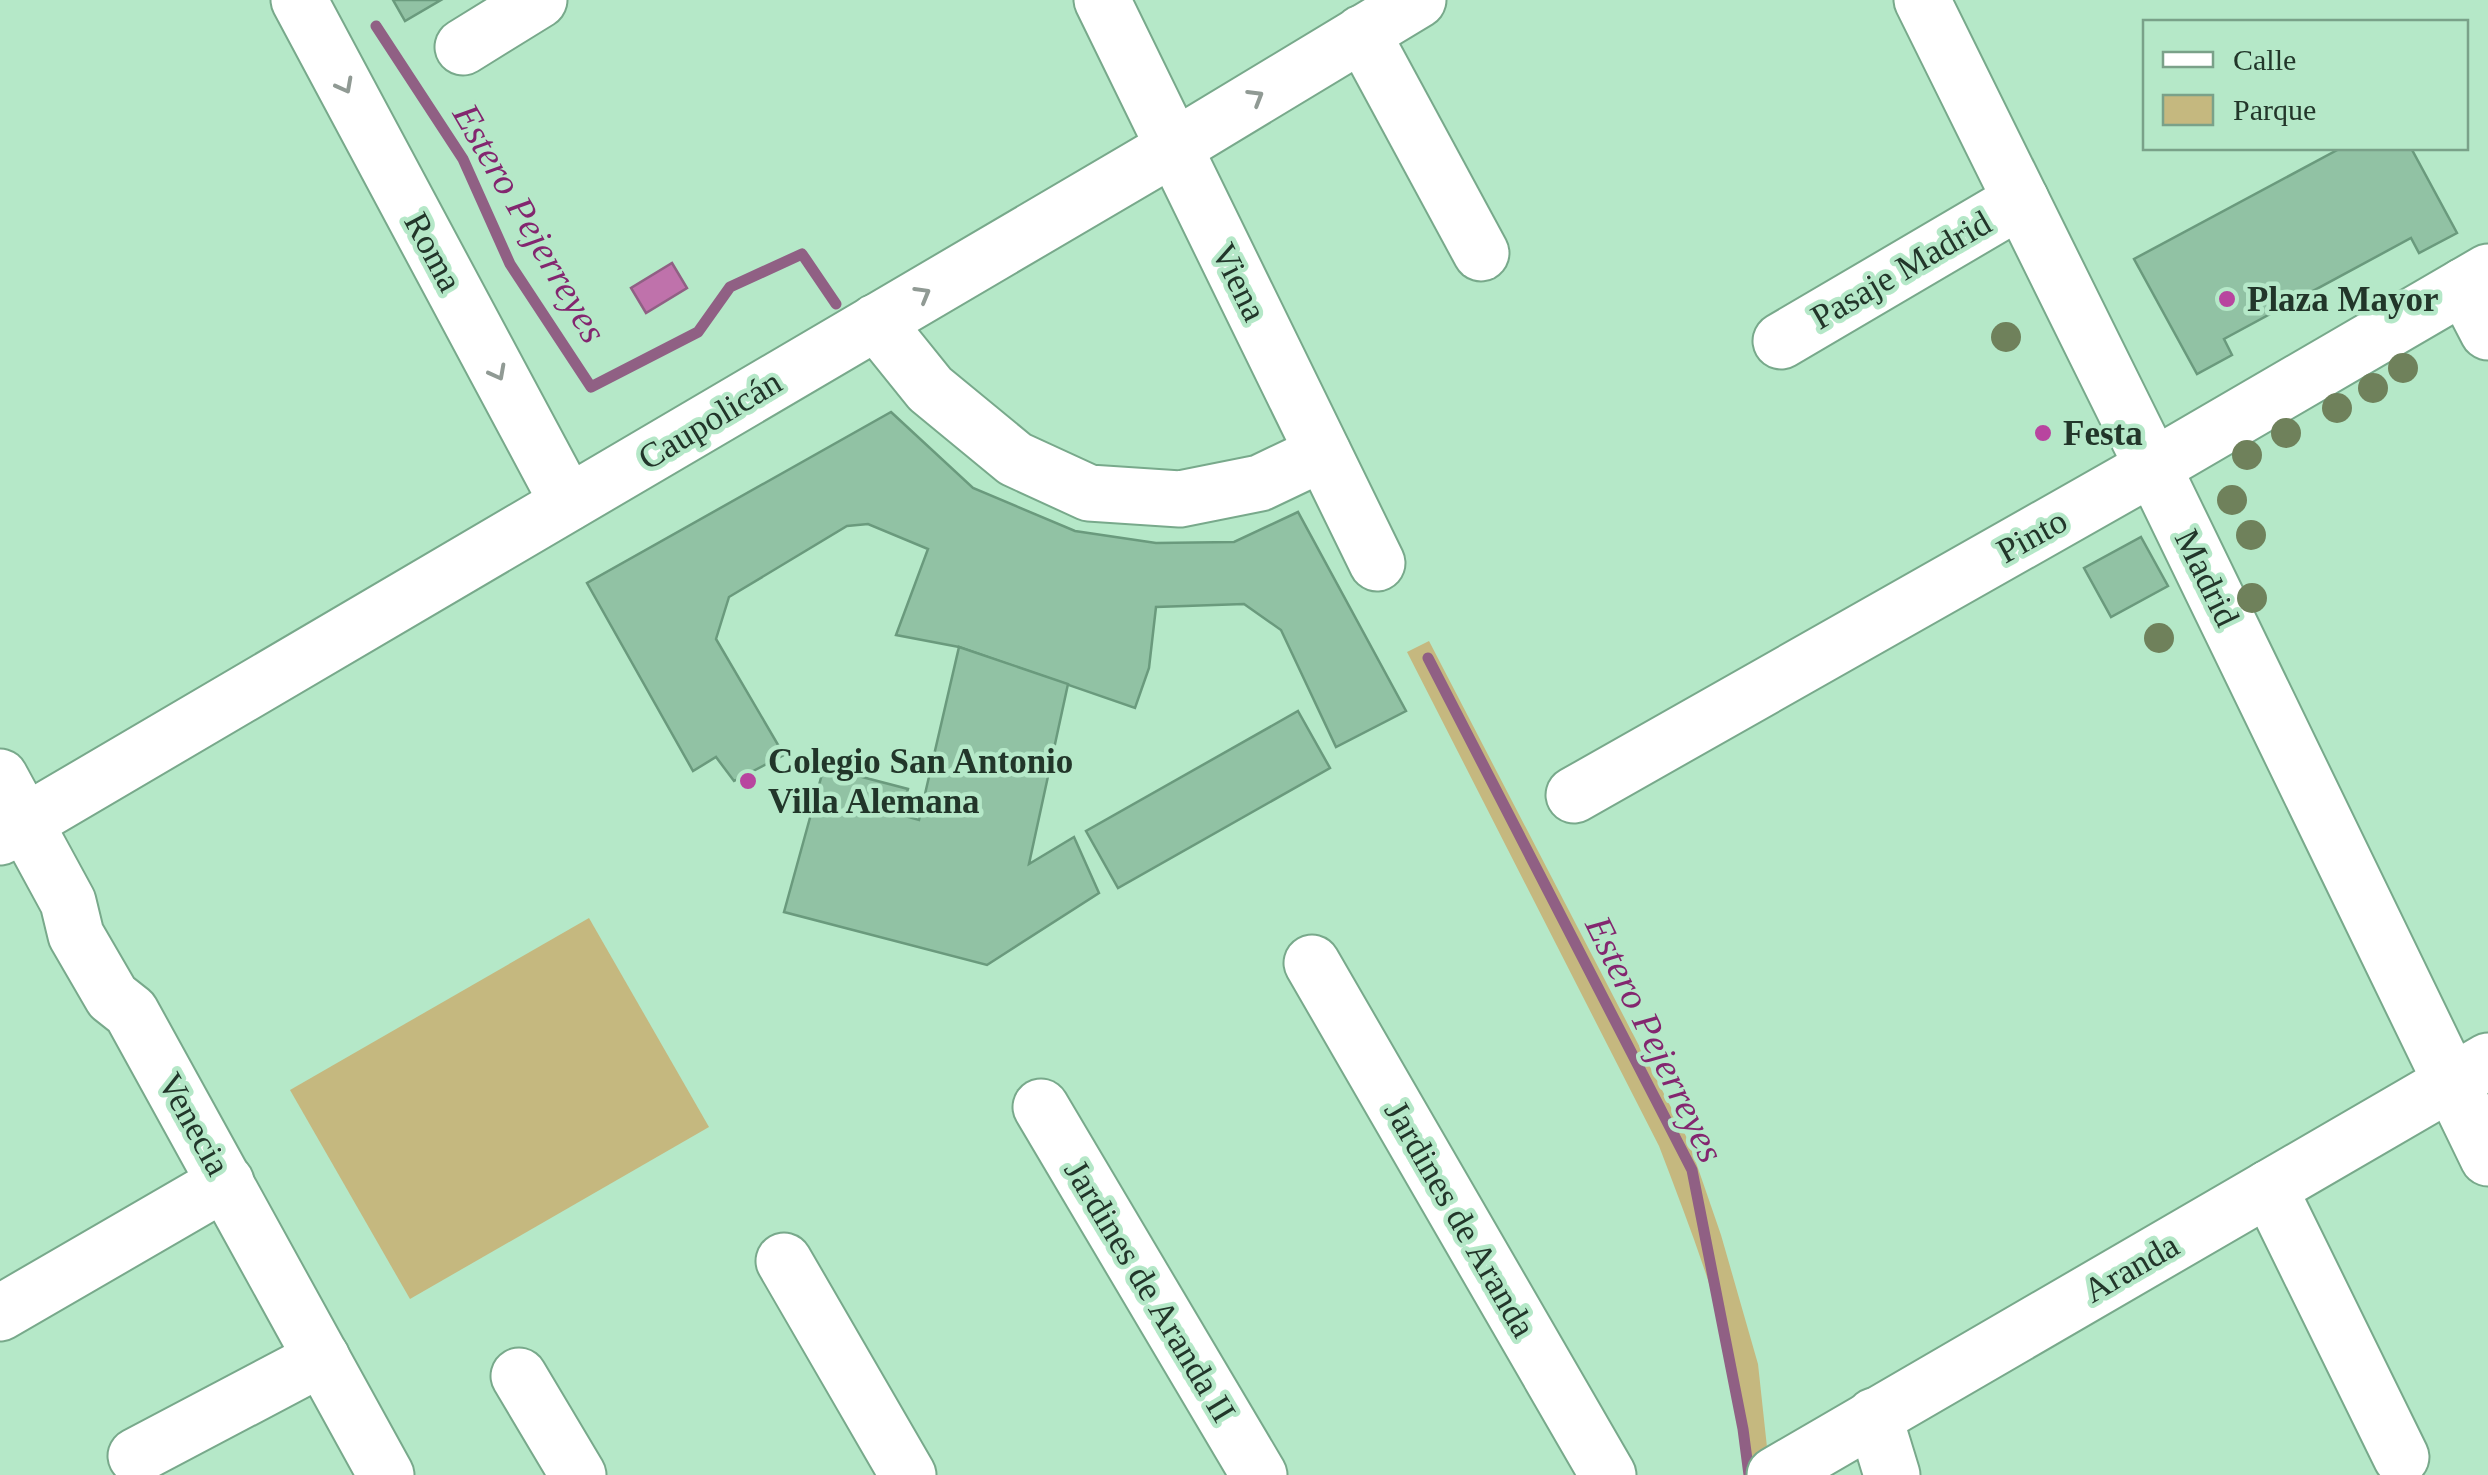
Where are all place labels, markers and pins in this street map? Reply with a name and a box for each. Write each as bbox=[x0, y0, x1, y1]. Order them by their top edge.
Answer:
place label: Plaza Mayor bbox=[2247, 280, 2438, 319]
marker: Plaza Mayor bbox=[2216, 288, 2238, 310]
place label: Festa bbox=[2063, 414, 2143, 453]
marker: Festa bbox=[2032, 422, 2054, 444]
place label: Colegio San Antonio Villa Alemana bbox=[768, 742, 1073, 821]
marker: Colegio San Antonio Villa Alemana bbox=[737, 770, 759, 792]

